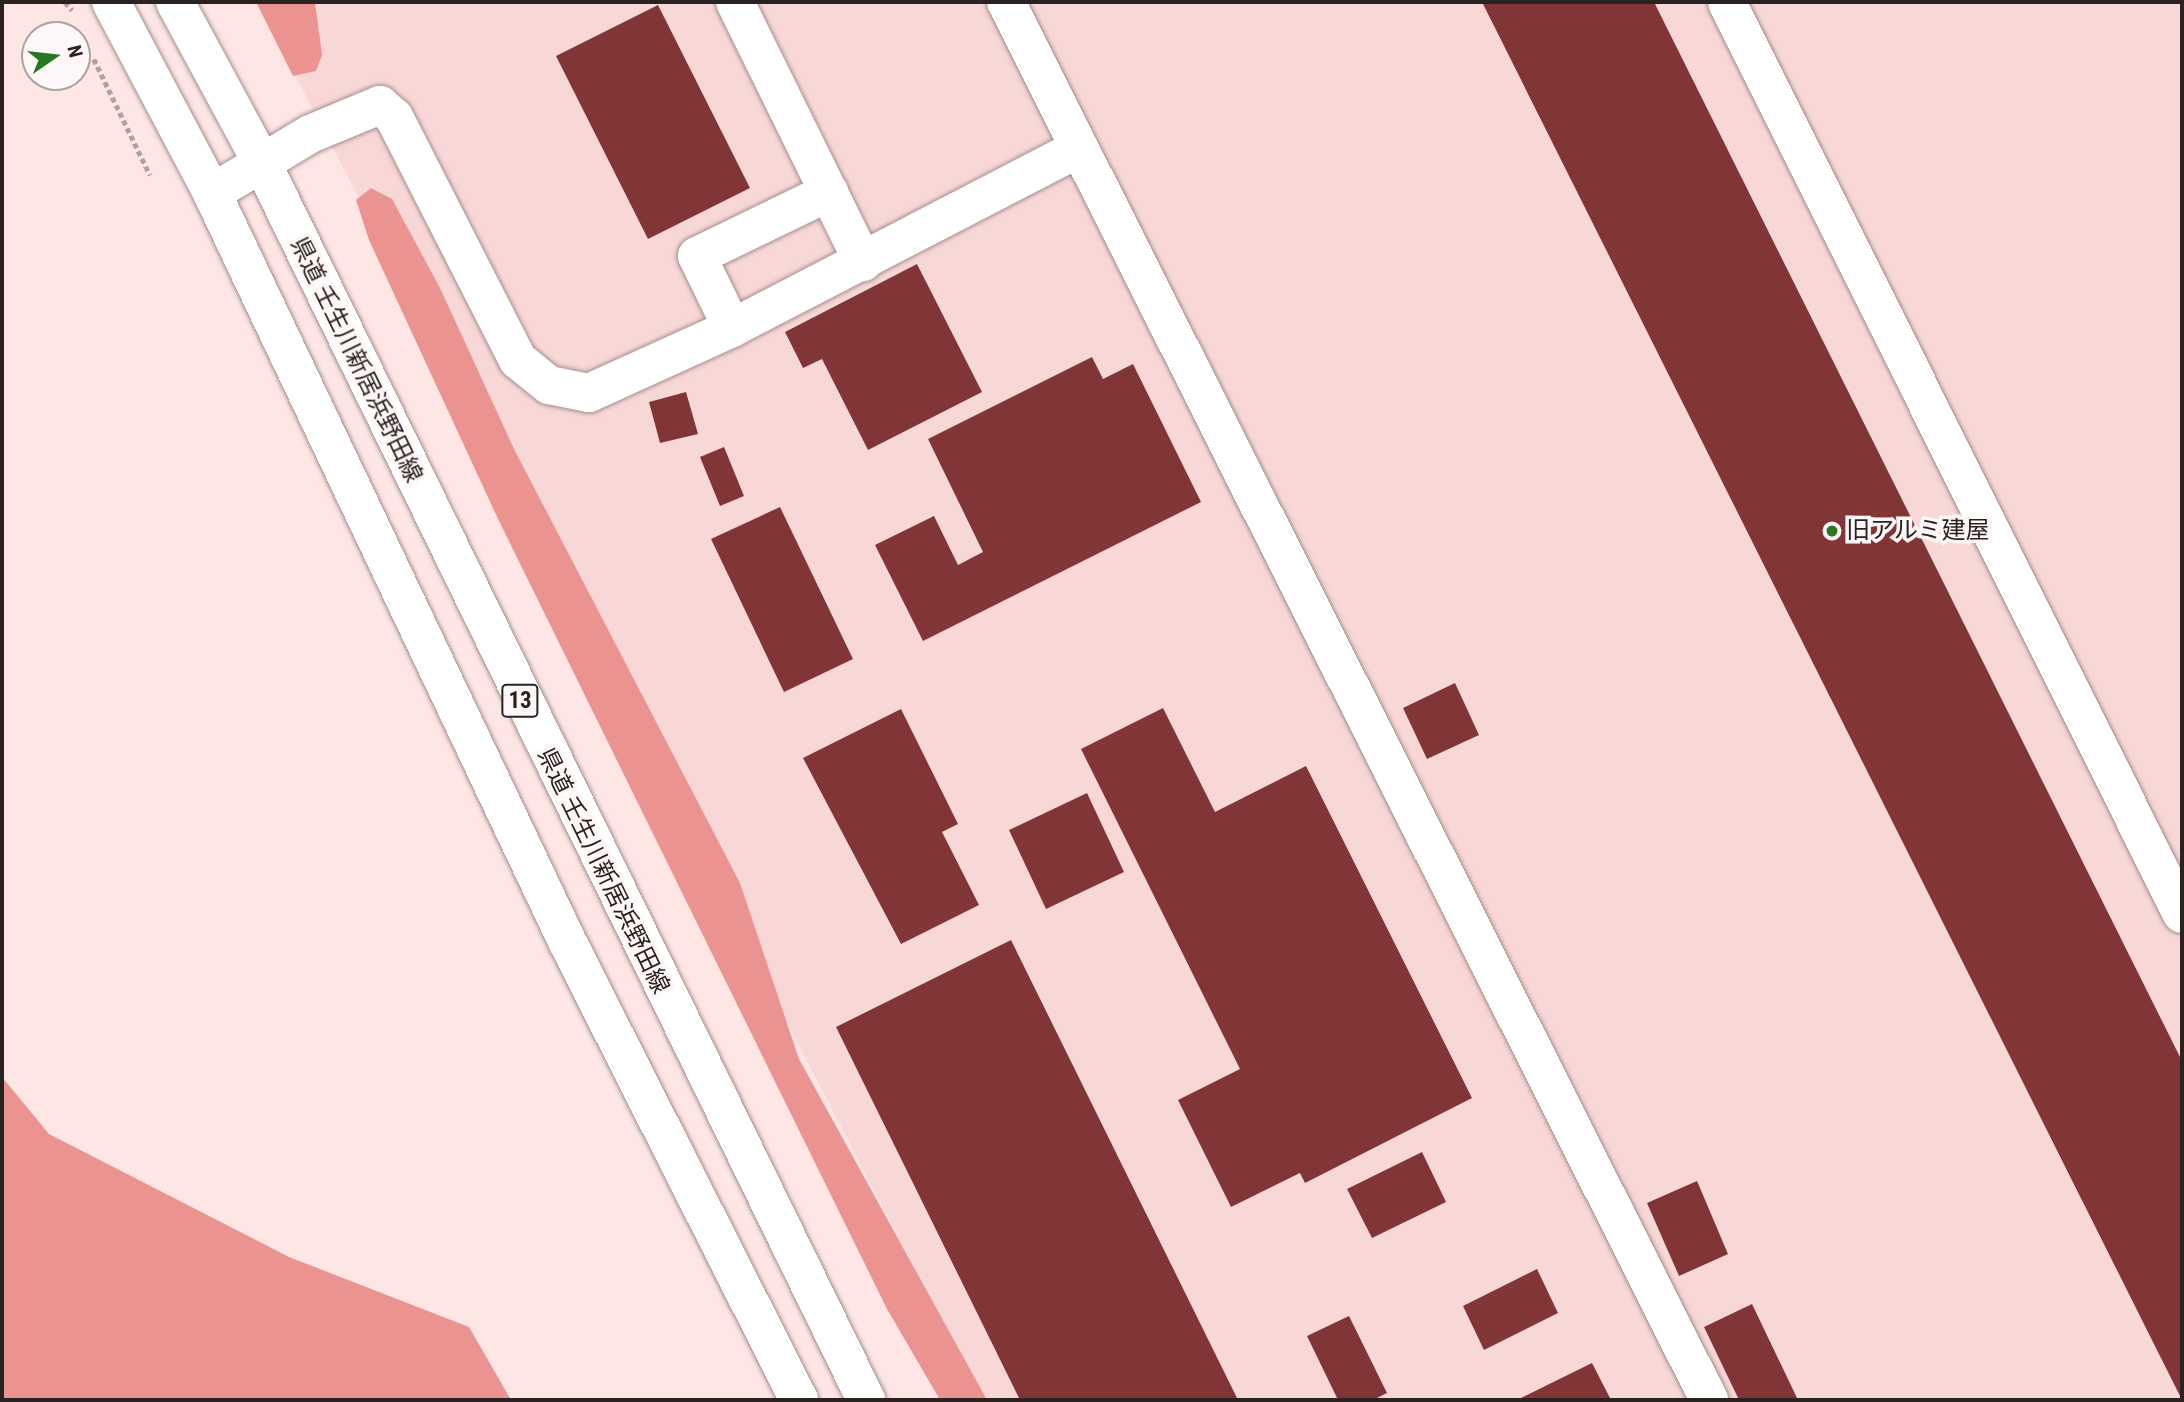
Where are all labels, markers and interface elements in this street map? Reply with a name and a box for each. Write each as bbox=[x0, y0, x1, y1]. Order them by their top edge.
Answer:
north arrow bbox=[21, 21, 91, 91]
text: N bbox=[62, 43, 87, 60]
street label: 県道 壬生川新居浜野田線 bbox=[284, 233, 428, 487]
place label: 旧アルミ建屋 bbox=[1846, 517, 1990, 545]
marker: 旧アルミ建屋 bbox=[1824, 523, 1840, 539]
road number: 13 bbox=[501, 681, 539, 720]
street label: 県道 壬生川新居浜野田線 bbox=[531, 744, 675, 998]

